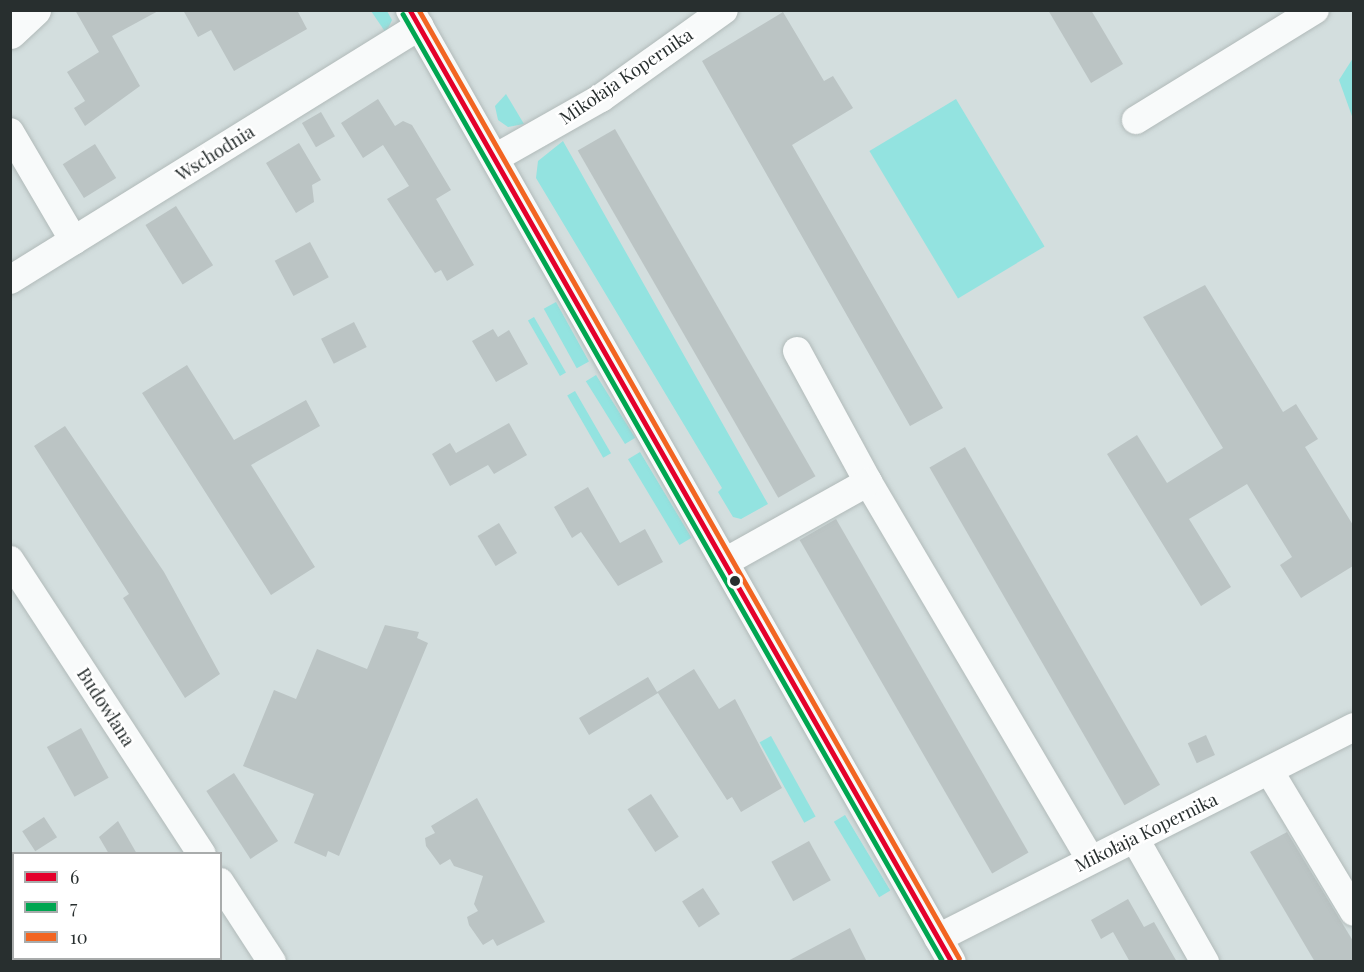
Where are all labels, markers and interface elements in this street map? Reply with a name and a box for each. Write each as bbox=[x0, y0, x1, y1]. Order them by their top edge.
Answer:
street label: Mikołaja Kopernika bbox=[555, 23, 697, 129]
street label: Wschodnia bbox=[172, 120, 258, 186]
unlabelled marker bbox=[729, 575, 741, 587]
street label: Budowlana bbox=[73, 664, 139, 750]
street label: Mikołaja Kopernika bbox=[1071, 788, 1221, 876]
legend bbox=[12, 852, 222, 960]
text: 6 bbox=[70, 865, 79, 889]
text: 7 bbox=[70, 895, 77, 919]
text: 10 bbox=[70, 925, 87, 949]

